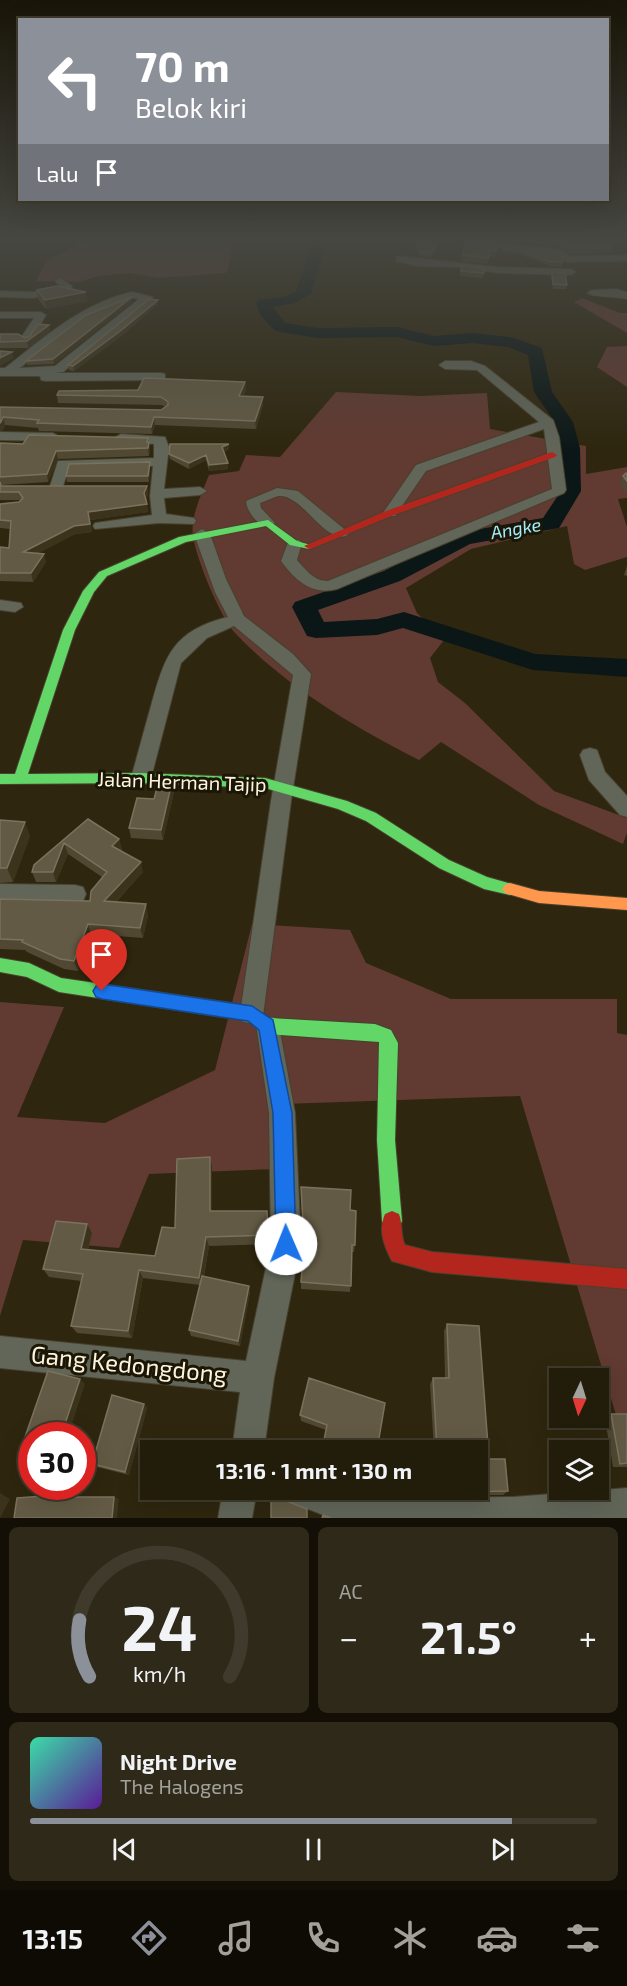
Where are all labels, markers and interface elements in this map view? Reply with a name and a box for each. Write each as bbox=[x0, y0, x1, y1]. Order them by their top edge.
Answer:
text: 70 m bbox=[135, 40, 230, 90]
icon: left bbox=[36, 42, 114, 120]
text: Belok kiri bbox=[135, 91, 247, 123]
icon: arrive bbox=[90, 156, 123, 189]
text: Lalu bbox=[36, 160, 78, 186]
water label: Angke bbox=[488, 513, 543, 543]
street label: Jalan Herman Tajip bbox=[97, 766, 267, 796]
pin bbox=[76, 929, 127, 991]
icon: arrive bbox=[85, 938, 118, 971]
position arrow bbox=[254, 1212, 318, 1276]
street label: Gang Kedongdong bbox=[30, 1339, 229, 1388]
north arrow bbox=[549, 1368, 609, 1428]
map controls bbox=[549, 1368, 609, 1500]
speed limit sign: 30 bbox=[18, 1422, 96, 1500]
button: layers bbox=[549, 1440, 609, 1500]
text: 13:16 · 1 mnt · 130 m bbox=[216, 1457, 412, 1483]
text: AC bbox=[339, 1579, 363, 1603]
text: 24 bbox=[121, 1589, 197, 1664]
text: 21.5° bbox=[420, 1609, 517, 1663]
text: − bbox=[339, 1617, 358, 1657]
text: + bbox=[579, 1617, 597, 1657]
text: km/h bbox=[132, 1661, 186, 1686]
text: Night Drive bbox=[120, 1748, 237, 1774]
text: The Halogens bbox=[120, 1774, 244, 1798]
icon: previous bbox=[108, 1833, 141, 1866]
icon: pause bbox=[297, 1833, 330, 1866]
icon: next bbox=[486, 1833, 519, 1866]
icon: directions bbox=[128, 1917, 170, 1959]
icon: music bbox=[215, 1917, 257, 1959]
icon: phone bbox=[302, 1917, 344, 1959]
icon: climate bbox=[389, 1917, 431, 1959]
icon: car bbox=[476, 1917, 518, 1959]
icon: filters bbox=[562, 1917, 604, 1959]
text: 13:15 bbox=[22, 1922, 83, 1954]

